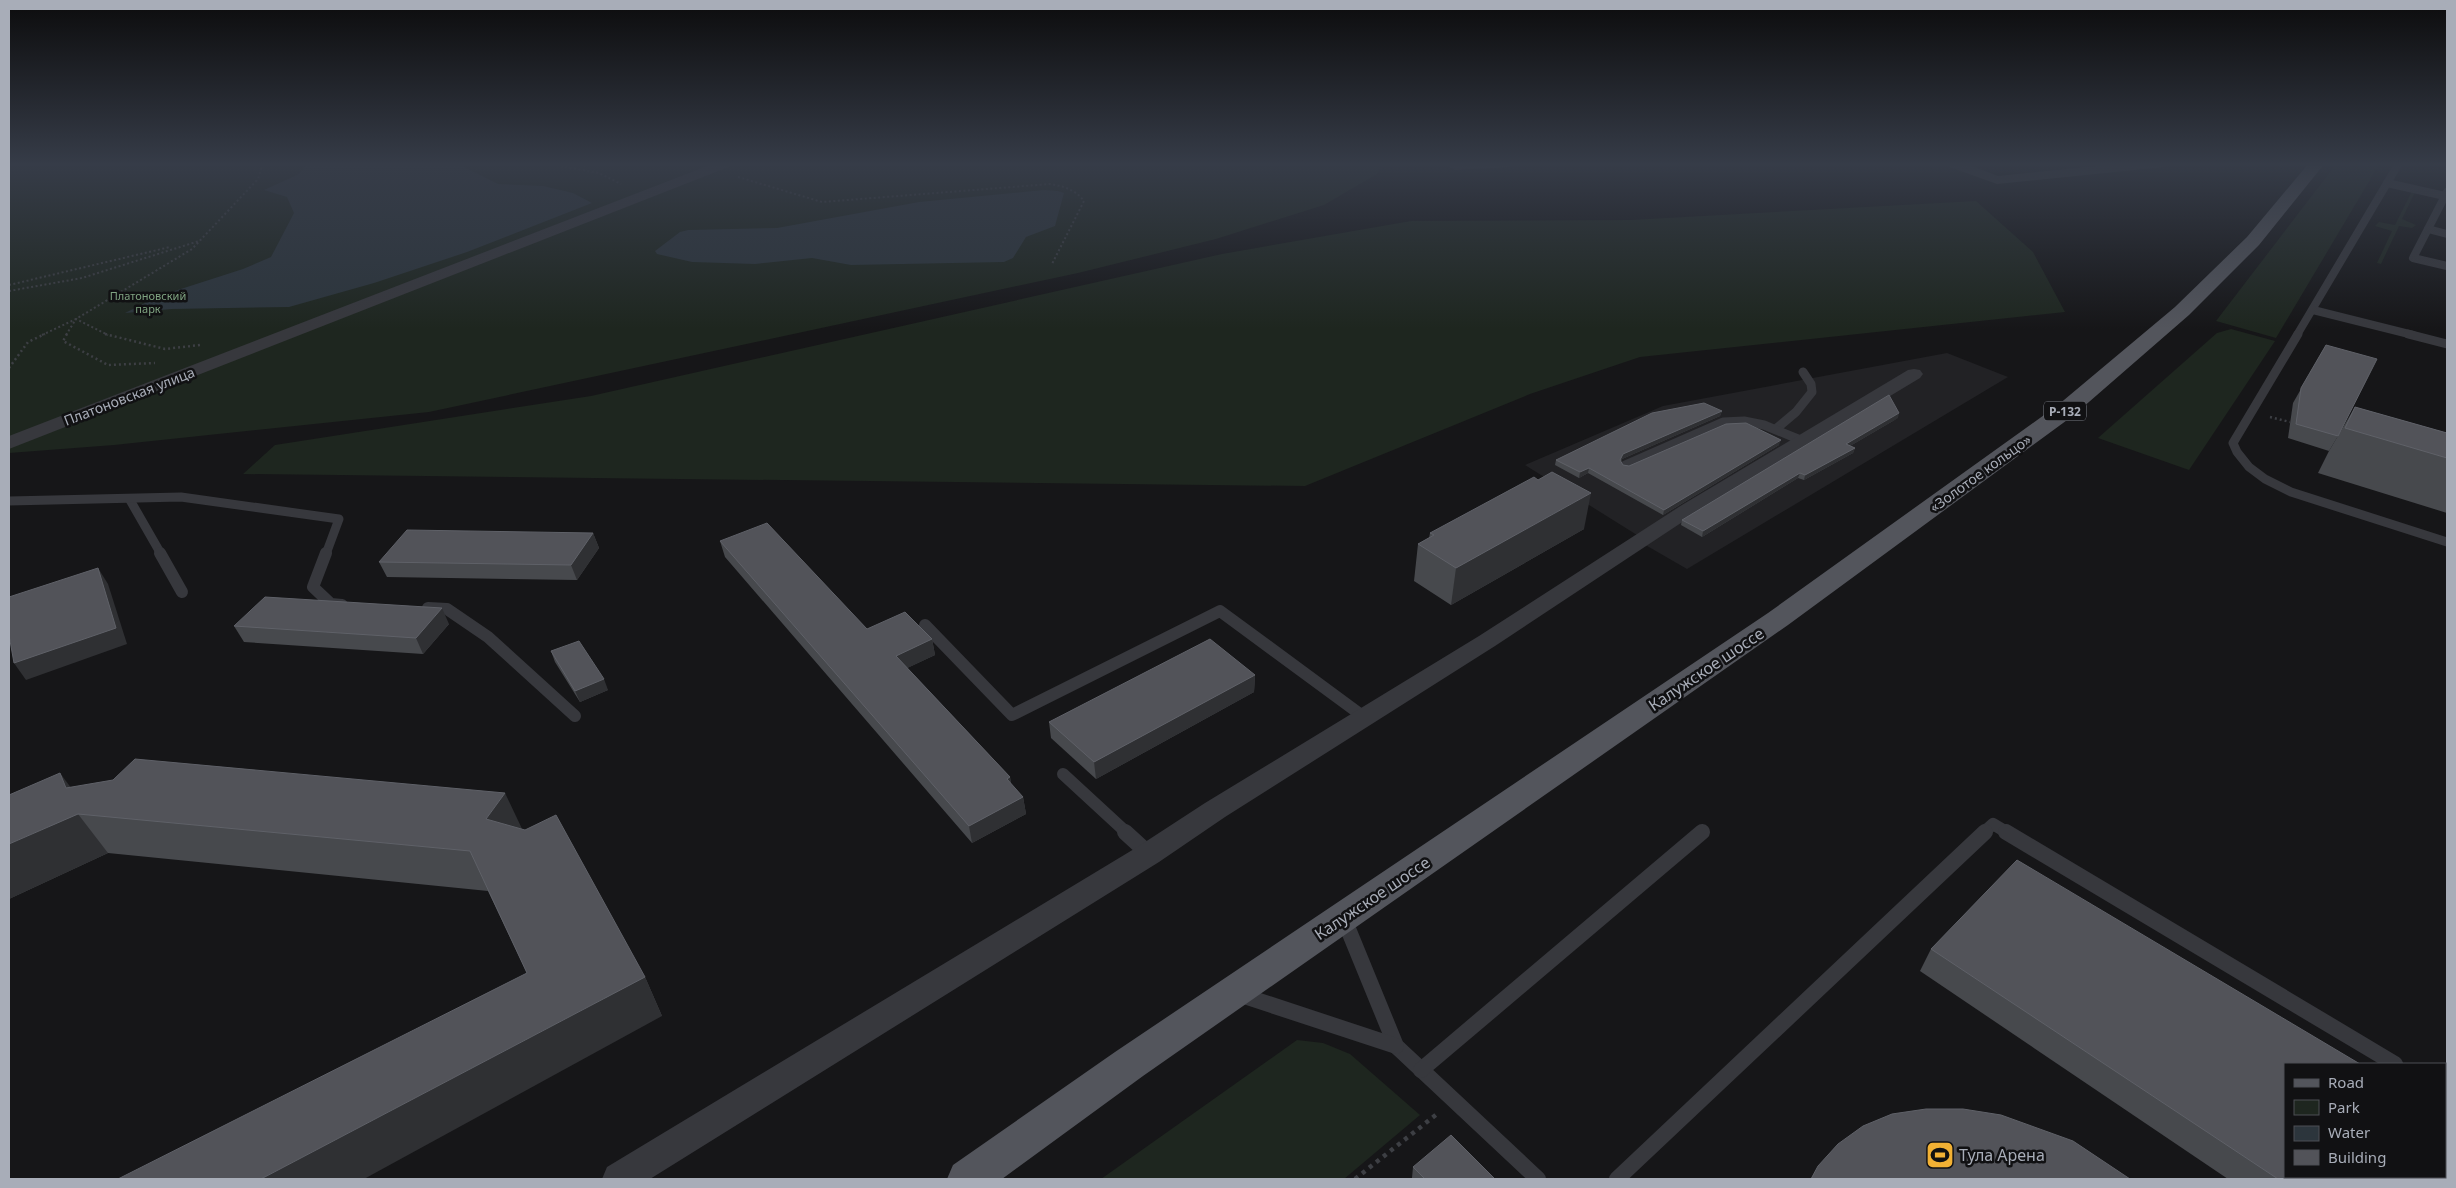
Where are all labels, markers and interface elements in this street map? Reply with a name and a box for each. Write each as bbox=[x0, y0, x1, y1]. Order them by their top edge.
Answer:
park label: Платоновский парк bbox=[110, 288, 186, 316]
street label: Платоновская улица bbox=[61, 362, 197, 430]
road number: Р-132 bbox=[2044, 402, 2086, 421]
street label: «Золотое кольцо» bbox=[1925, 430, 2035, 516]
street label: Калужское шоссе bbox=[1644, 622, 1768, 716]
street label: Калужское шоссе bbox=[1310, 851, 1434, 945]
legend bbox=[2284, 1063, 2446, 1178]
text: Road bbox=[2328, 1072, 2364, 1092]
text: Park bbox=[2328, 1097, 2360, 1117]
text: Water bbox=[2328, 1122, 2370, 1142]
sports icon: Тула Арена bbox=[1925, 1140, 1955, 1170]
place label: Тула Арена bbox=[1959, 1144, 2045, 1166]
text: Building bbox=[2328, 1147, 2386, 1167]

